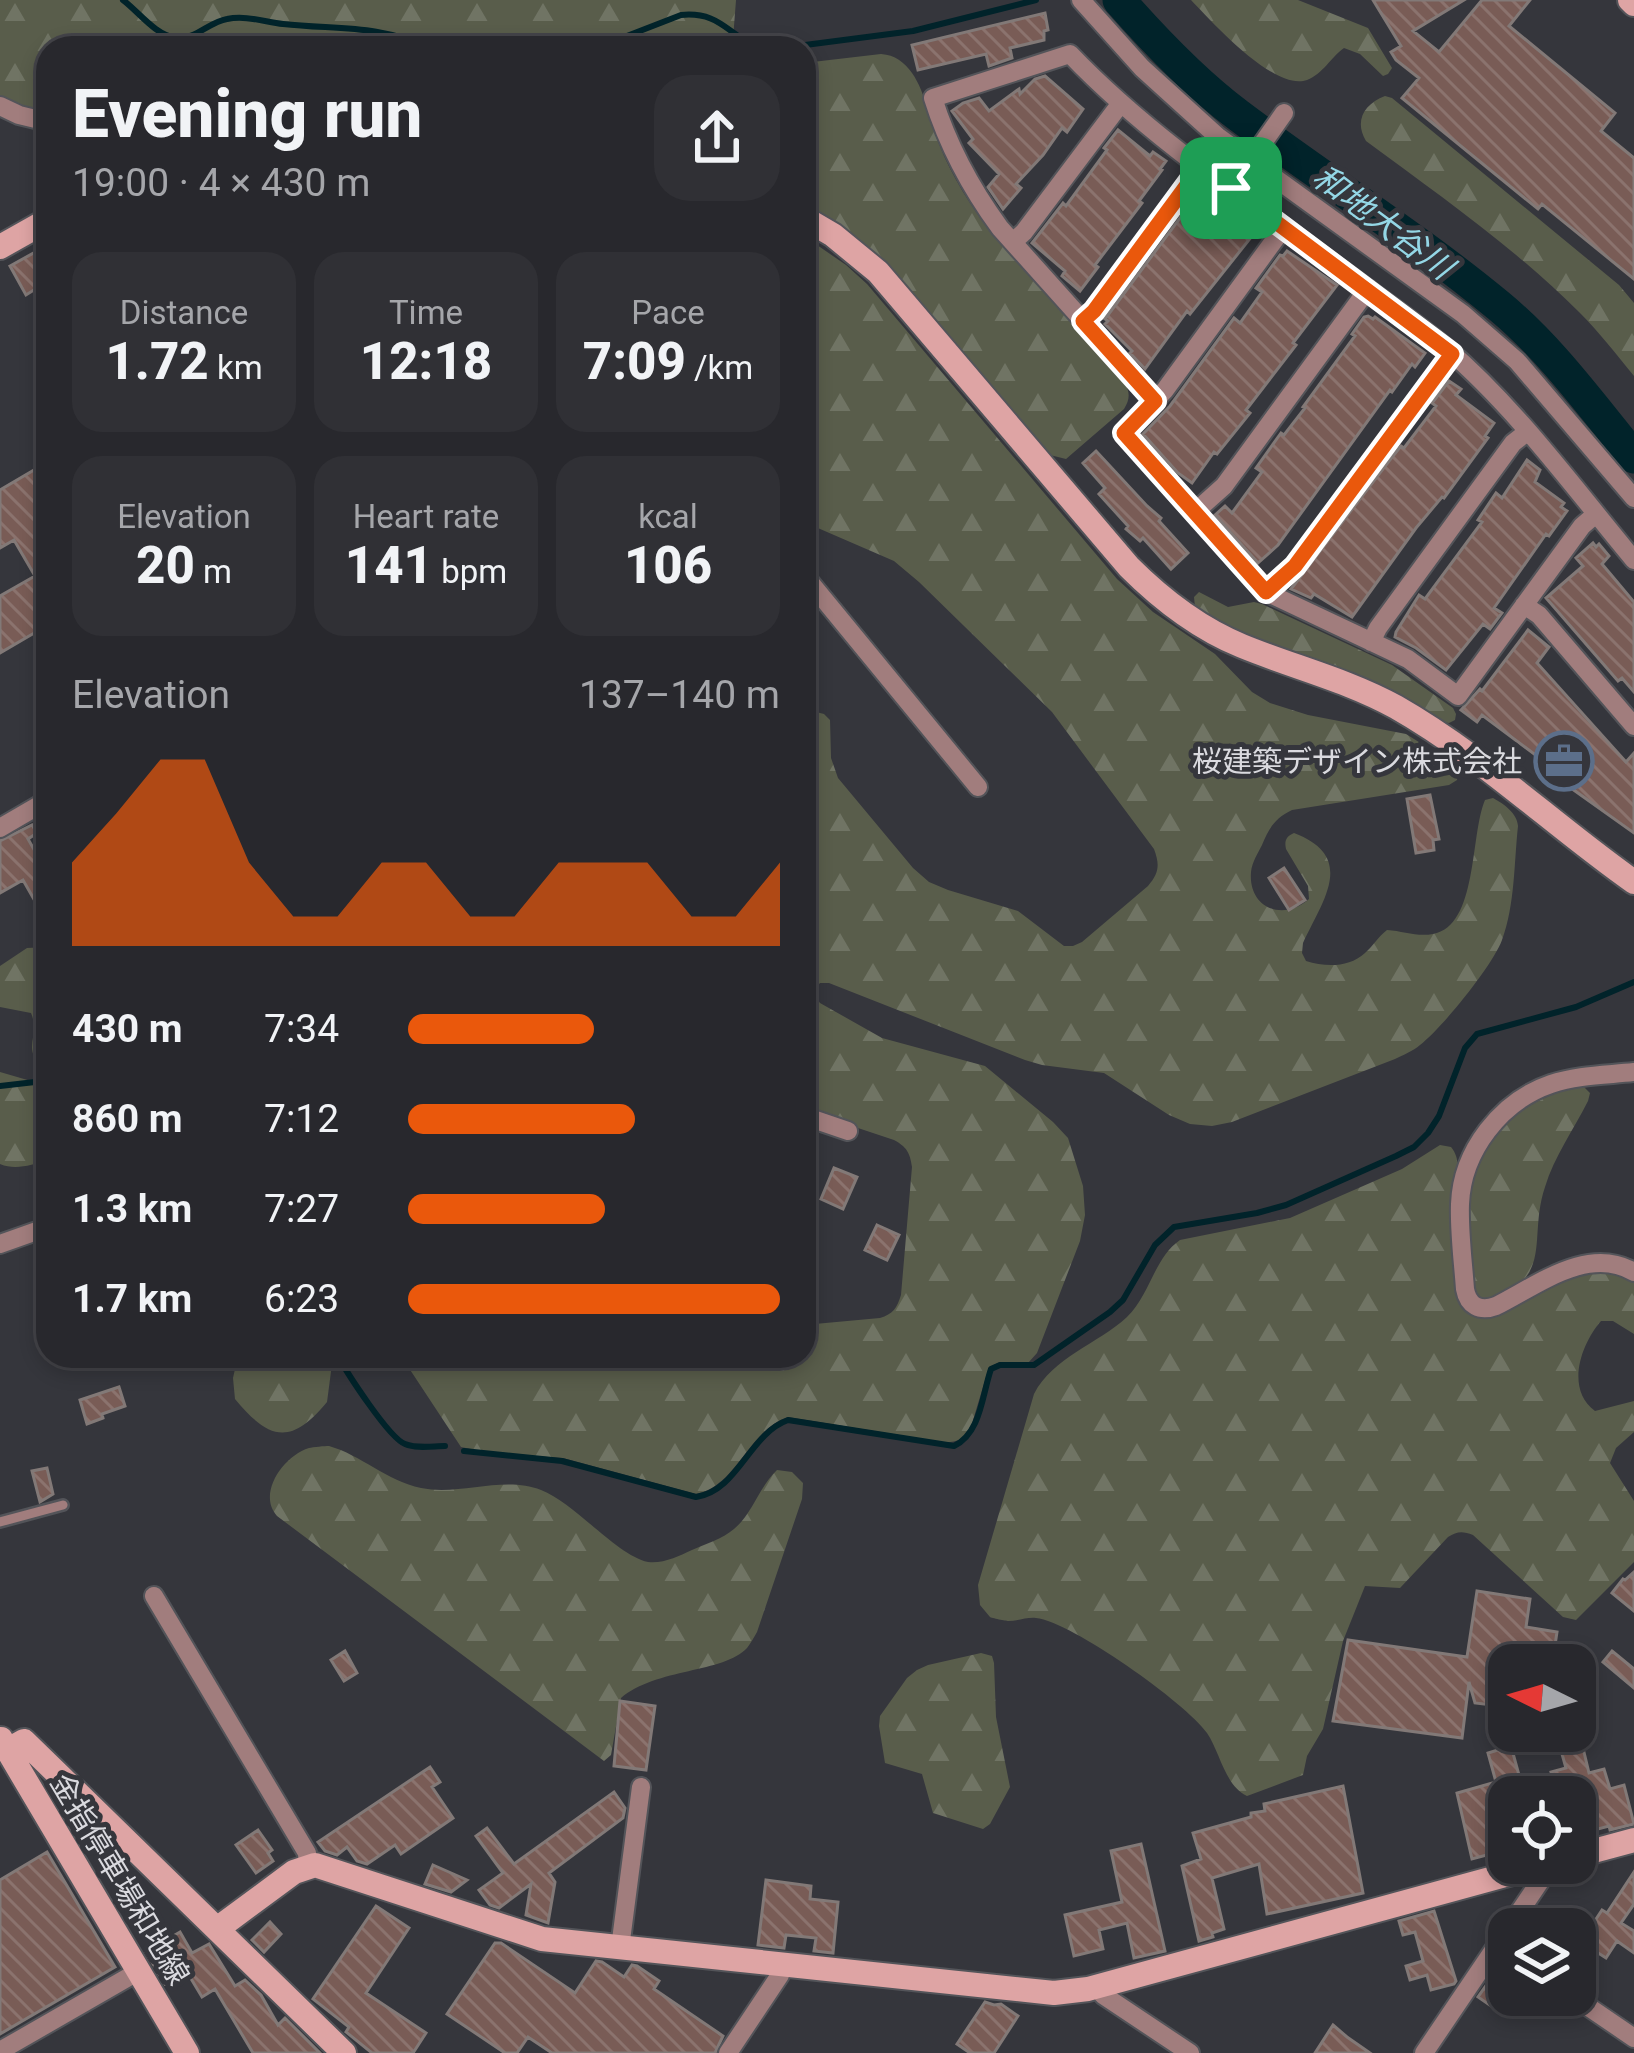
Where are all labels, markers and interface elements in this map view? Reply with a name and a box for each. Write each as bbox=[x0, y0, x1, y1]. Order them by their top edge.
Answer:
button: share bbox=[654, 75, 780, 201]
text: Evening run bbox=[72, 76, 423, 153]
pin bbox=[1180, 137, 1282, 239]
icon: arrive bbox=[1198, 155, 1264, 221]
water label: 和地大谷川 bbox=[1305, 157, 1463, 289]
text: 19:00 · 4 × 430 m bbox=[72, 160, 370, 206]
text: Distance bbox=[120, 293, 248, 332]
text: Time bbox=[389, 293, 463, 332]
text: Pace bbox=[631, 293, 705, 332]
text: 1.72 bbox=[105, 332, 209, 391]
text: 12:18 bbox=[360, 332, 492, 391]
text: 7:09 bbox=[583, 332, 686, 391]
text: km bbox=[209, 348, 263, 387]
text: /km bbox=[686, 348, 753, 387]
text: Elevation bbox=[117, 497, 251, 536]
text: Heart rate bbox=[353, 497, 499, 536]
text: kcal bbox=[638, 497, 698, 536]
text: 20 bbox=[136, 536, 195, 595]
text: 141 bbox=[345, 536, 433, 595]
text: 106 bbox=[624, 536, 712, 595]
text: m bbox=[195, 552, 232, 591]
text: bpm bbox=[433, 552, 507, 591]
text: Elevation bbox=[72, 672, 230, 718]
text: 137–140 m bbox=[579, 672, 780, 718]
office icon: 桜建築デザイン株式会社 bbox=[1533, 730, 1595, 792]
place label: 桜建築デザイン株式会社 bbox=[1192, 744, 1522, 779]
text: 430 m bbox=[72, 1006, 183, 1052]
text: 7:34 bbox=[264, 1006, 339, 1052]
text: 860 m bbox=[72, 1096, 183, 1142]
text: 7:12 bbox=[264, 1096, 339, 1142]
text: 1.3 km bbox=[72, 1186, 192, 1232]
text: 7:27 bbox=[264, 1186, 339, 1232]
text: 1.7 km bbox=[72, 1276, 192, 1322]
text: 6:23 bbox=[264, 1276, 339, 1322]
north arrow bbox=[1488, 1644, 1596, 1752]
map controls bbox=[1488, 1644, 1596, 2016]
street label: 金指停車場和地線 bbox=[43, 1767, 197, 1991]
button: locate bbox=[1488, 1776, 1596, 1884]
button: layers bbox=[1488, 1908, 1596, 2016]

